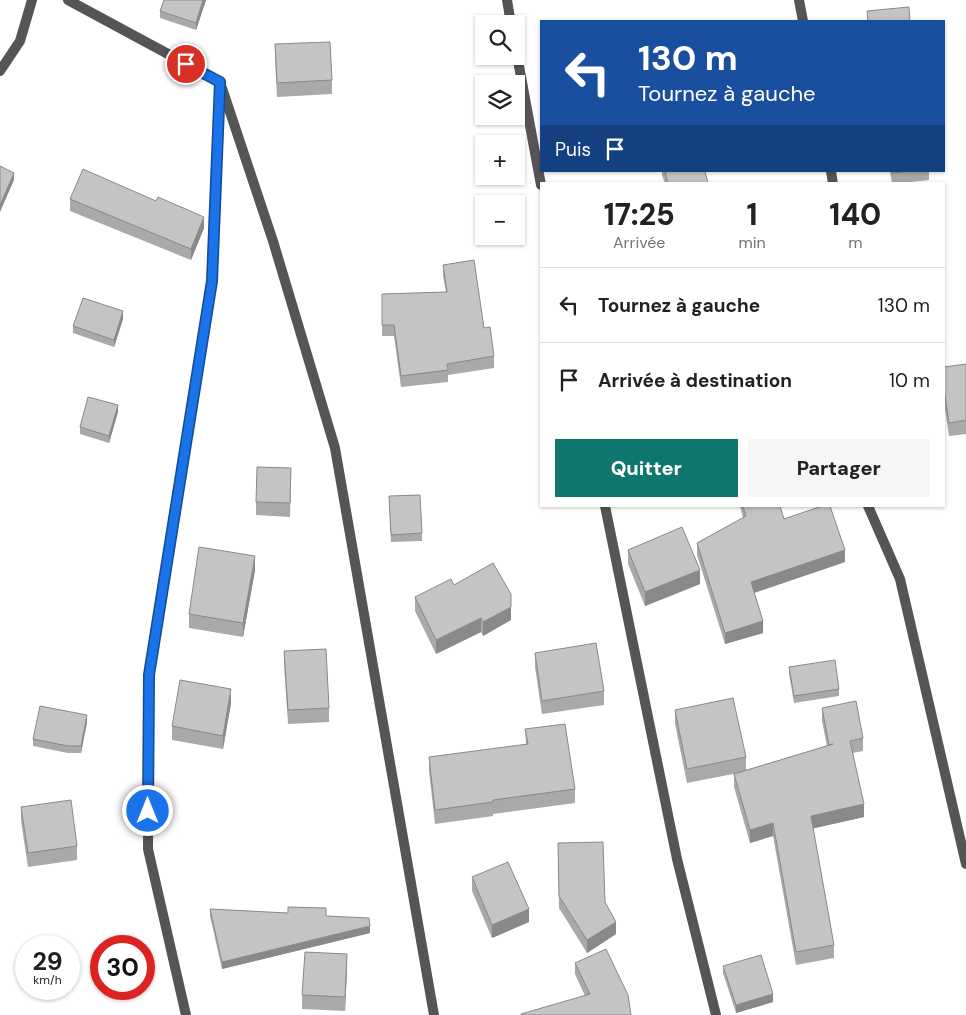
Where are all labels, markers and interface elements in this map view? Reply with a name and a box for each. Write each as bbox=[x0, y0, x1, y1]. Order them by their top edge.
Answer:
map controls bbox=[475, 15, 525, 245]
button: search bbox=[475, 15, 525, 65]
text: 130 m bbox=[638, 35, 738, 81]
icon: left bbox=[555, 40, 620, 105]
pin bbox=[165, 43, 207, 85]
icon: arrive bbox=[172, 50, 200, 78]
button: layers bbox=[475, 75, 525, 125]
text: Tournez à gauche bbox=[638, 79, 816, 108]
button: + bbox=[475, 135, 525, 185]
icon: arrive bbox=[601, 135, 629, 163]
text: Puis bbox=[555, 137, 591, 162]
button: − bbox=[475, 195, 525, 245]
text: 17:25 bbox=[604, 195, 675, 234]
text: 1 bbox=[746, 195, 758, 234]
text: 140 bbox=[829, 195, 881, 234]
text: Arrivée bbox=[613, 232, 665, 253]
text: min bbox=[738, 232, 766, 253]
text: m bbox=[848, 232, 862, 253]
icon: left bbox=[555, 291, 583, 319]
text: Tournez à gauche bbox=[598, 293, 760, 318]
text: 130 m bbox=[878, 293, 930, 318]
icon: arrive bbox=[555, 366, 583, 394]
text: Arrivée à destination bbox=[598, 368, 792, 393]
text: 10 m bbox=[889, 368, 930, 393]
button: Quitter bbox=[555, 439, 738, 497]
button: Partager bbox=[748, 439, 930, 497]
position arrow bbox=[121, 784, 173, 836]
speed limit sign: 30 bbox=[90, 935, 155, 1000]
text: 29 bbox=[32, 945, 63, 978]
text: km/h bbox=[33, 972, 62, 988]

